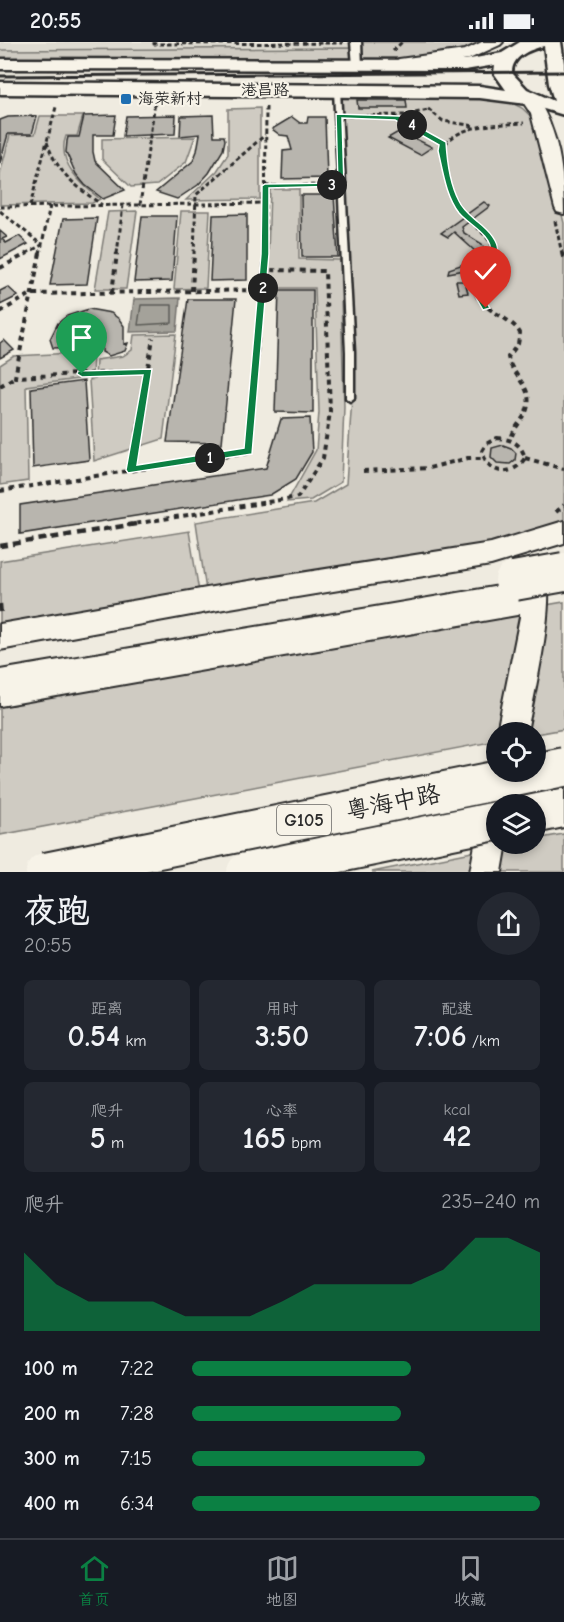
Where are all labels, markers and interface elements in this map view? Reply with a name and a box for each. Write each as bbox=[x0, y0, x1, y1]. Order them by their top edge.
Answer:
text: 20:55 bbox=[30, 8, 81, 34]
street label: 港昌路 bbox=[241, 81, 289, 99]
place label: 海荣新村 bbox=[138, 90, 202, 108]
marker: 海荣新村 bbox=[119, 92, 133, 106]
pin: 4 bbox=[397, 110, 427, 140]
text: 4 bbox=[408, 116, 416, 134]
pin: 3 bbox=[317, 170, 347, 200]
text: 3 bbox=[328, 176, 336, 194]
pin bbox=[460, 246, 511, 308]
icon: check bbox=[469, 255, 502, 288]
pin: 2 bbox=[248, 273, 278, 303]
text: 2 bbox=[259, 279, 267, 297]
pin bbox=[56, 312, 107, 374]
icon: arrive bbox=[65, 321, 98, 354]
pin: 1 bbox=[195, 443, 225, 473]
text: 1 bbox=[207, 449, 213, 467]
map controls bbox=[486, 722, 546, 854]
button: locate bbox=[486, 722, 546, 782]
street label: 粤海中路 bbox=[343, 779, 443, 825]
button: layers bbox=[486, 794, 546, 854]
road number: G105 bbox=[277, 805, 331, 835]
text: 夜跑 bbox=[24, 892, 90, 930]
button: share bbox=[477, 892, 540, 955]
text: 20:55 bbox=[24, 934, 72, 957]
text: 距离 bbox=[91, 1000, 123, 1018]
text: 用时 bbox=[266, 1000, 298, 1018]
text: 配速 bbox=[441, 1000, 473, 1018]
text: 0.54 bbox=[68, 1019, 120, 1054]
text: 3:50 bbox=[255, 1019, 309, 1054]
text: 7:06 bbox=[414, 1019, 467, 1054]
text: km bbox=[120, 1032, 146, 1050]
text: /km bbox=[467, 1032, 500, 1050]
text: kcal bbox=[444, 1101, 470, 1119]
text: 爬升 bbox=[91, 1102, 123, 1120]
text: 心率 bbox=[266, 1102, 298, 1120]
text: 42 bbox=[442, 1119, 472, 1154]
text: 5 bbox=[90, 1121, 106, 1156]
text: 165 bbox=[242, 1121, 286, 1156]
text: m bbox=[106, 1134, 124, 1152]
text: bpm bbox=[286, 1134, 322, 1152]
text: 235–240 m bbox=[441, 1190, 540, 1213]
text: 爬升 bbox=[24, 1193, 64, 1216]
text: 100 m bbox=[24, 1357, 78, 1380]
text: 7:22 bbox=[120, 1357, 154, 1380]
text: 200 m bbox=[24, 1402, 80, 1425]
text: 7:28 bbox=[120, 1402, 154, 1425]
text: 300 m bbox=[24, 1447, 80, 1470]
text: 7:15 bbox=[120, 1447, 152, 1470]
text: 400 m bbox=[24, 1492, 79, 1515]
text: 6:34 bbox=[120, 1492, 154, 1515]
tab: 首页 bbox=[78, 1552, 111, 1610]
tab: 地图 bbox=[266, 1552, 299, 1610]
tab: 收藏 bbox=[454, 1552, 487, 1610]

